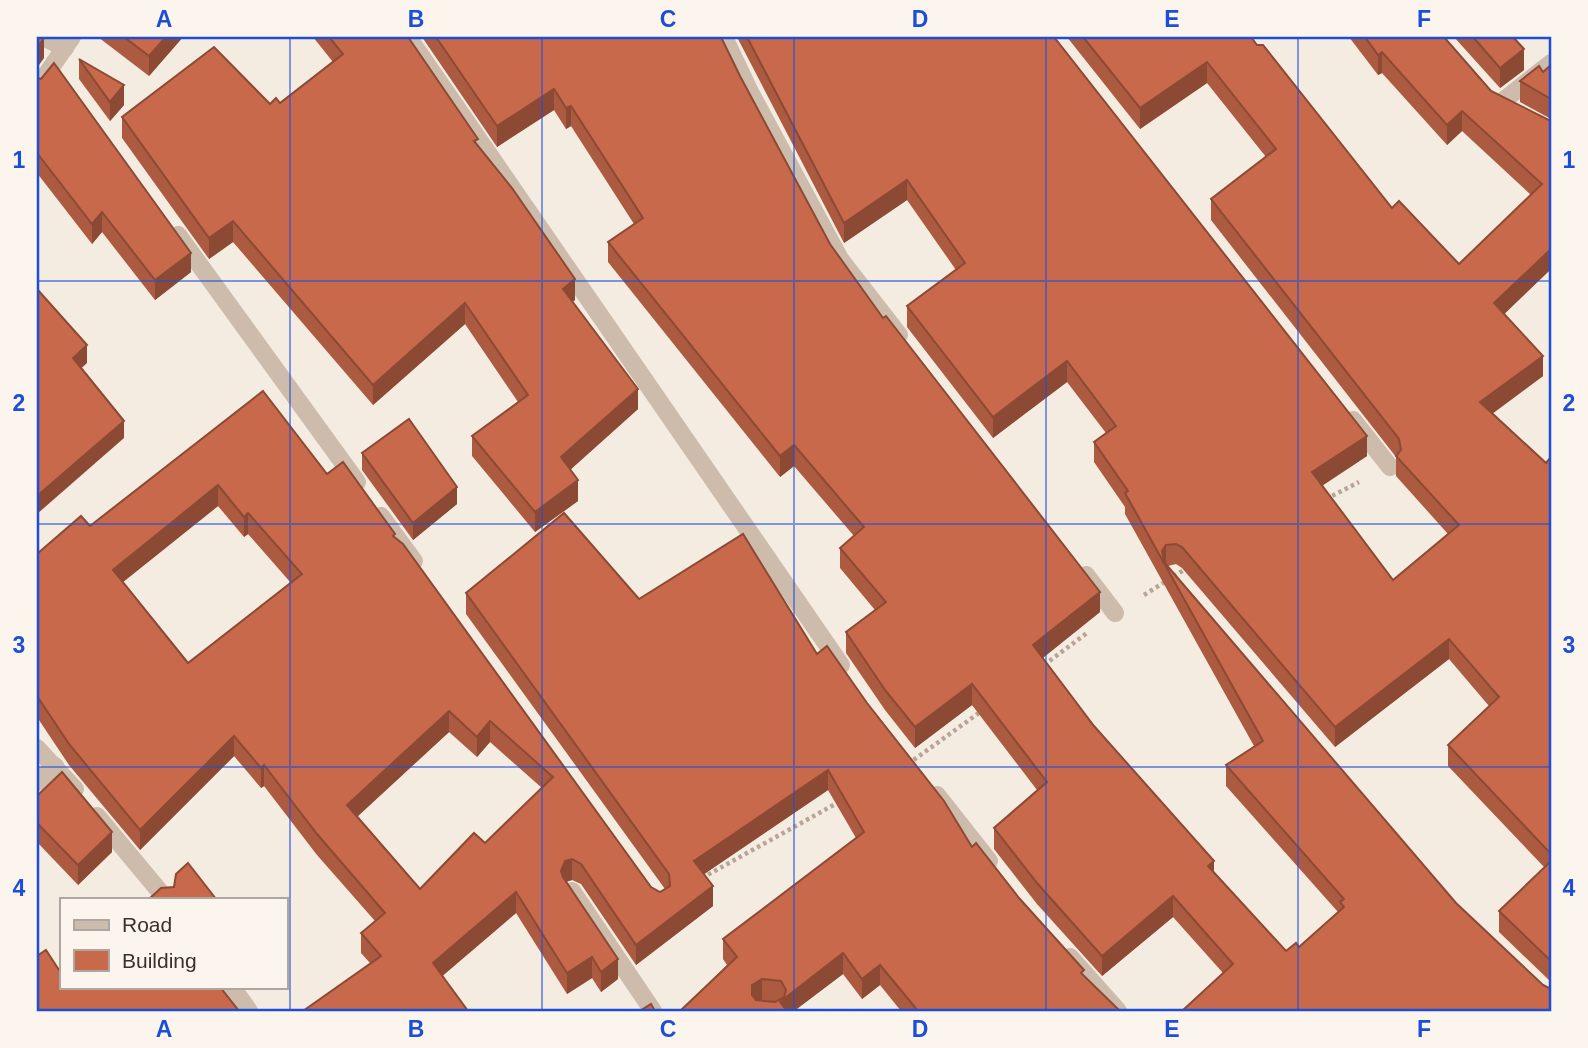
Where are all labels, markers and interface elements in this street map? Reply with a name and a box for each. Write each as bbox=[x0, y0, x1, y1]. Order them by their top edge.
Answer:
text: A bbox=[156, 6, 172, 32]
text: B bbox=[408, 6, 424, 32]
text: C bbox=[660, 6, 676, 32]
text: D bbox=[912, 6, 928, 32]
text: E bbox=[1164, 6, 1180, 32]
text: F bbox=[1417, 6, 1431, 32]
text: 1 bbox=[13, 147, 26, 173]
text: 1 bbox=[1563, 147, 1576, 173]
text: 2 bbox=[13, 390, 25, 416]
text: 2 bbox=[1563, 390, 1575, 416]
text: 3 bbox=[13, 632, 25, 658]
text: 3 bbox=[1563, 632, 1575, 658]
text: 4 bbox=[13, 875, 26, 901]
text: 4 bbox=[1563, 875, 1576, 901]
legend bbox=[60, 898, 287, 988]
text: Road bbox=[122, 913, 172, 936]
text: Building bbox=[122, 949, 197, 972]
text: A bbox=[156, 1016, 172, 1042]
text: B bbox=[408, 1016, 424, 1042]
text: C bbox=[660, 1016, 676, 1042]
text: D bbox=[912, 1016, 928, 1042]
text: E bbox=[1164, 1016, 1180, 1042]
text: F bbox=[1417, 1016, 1431, 1042]

